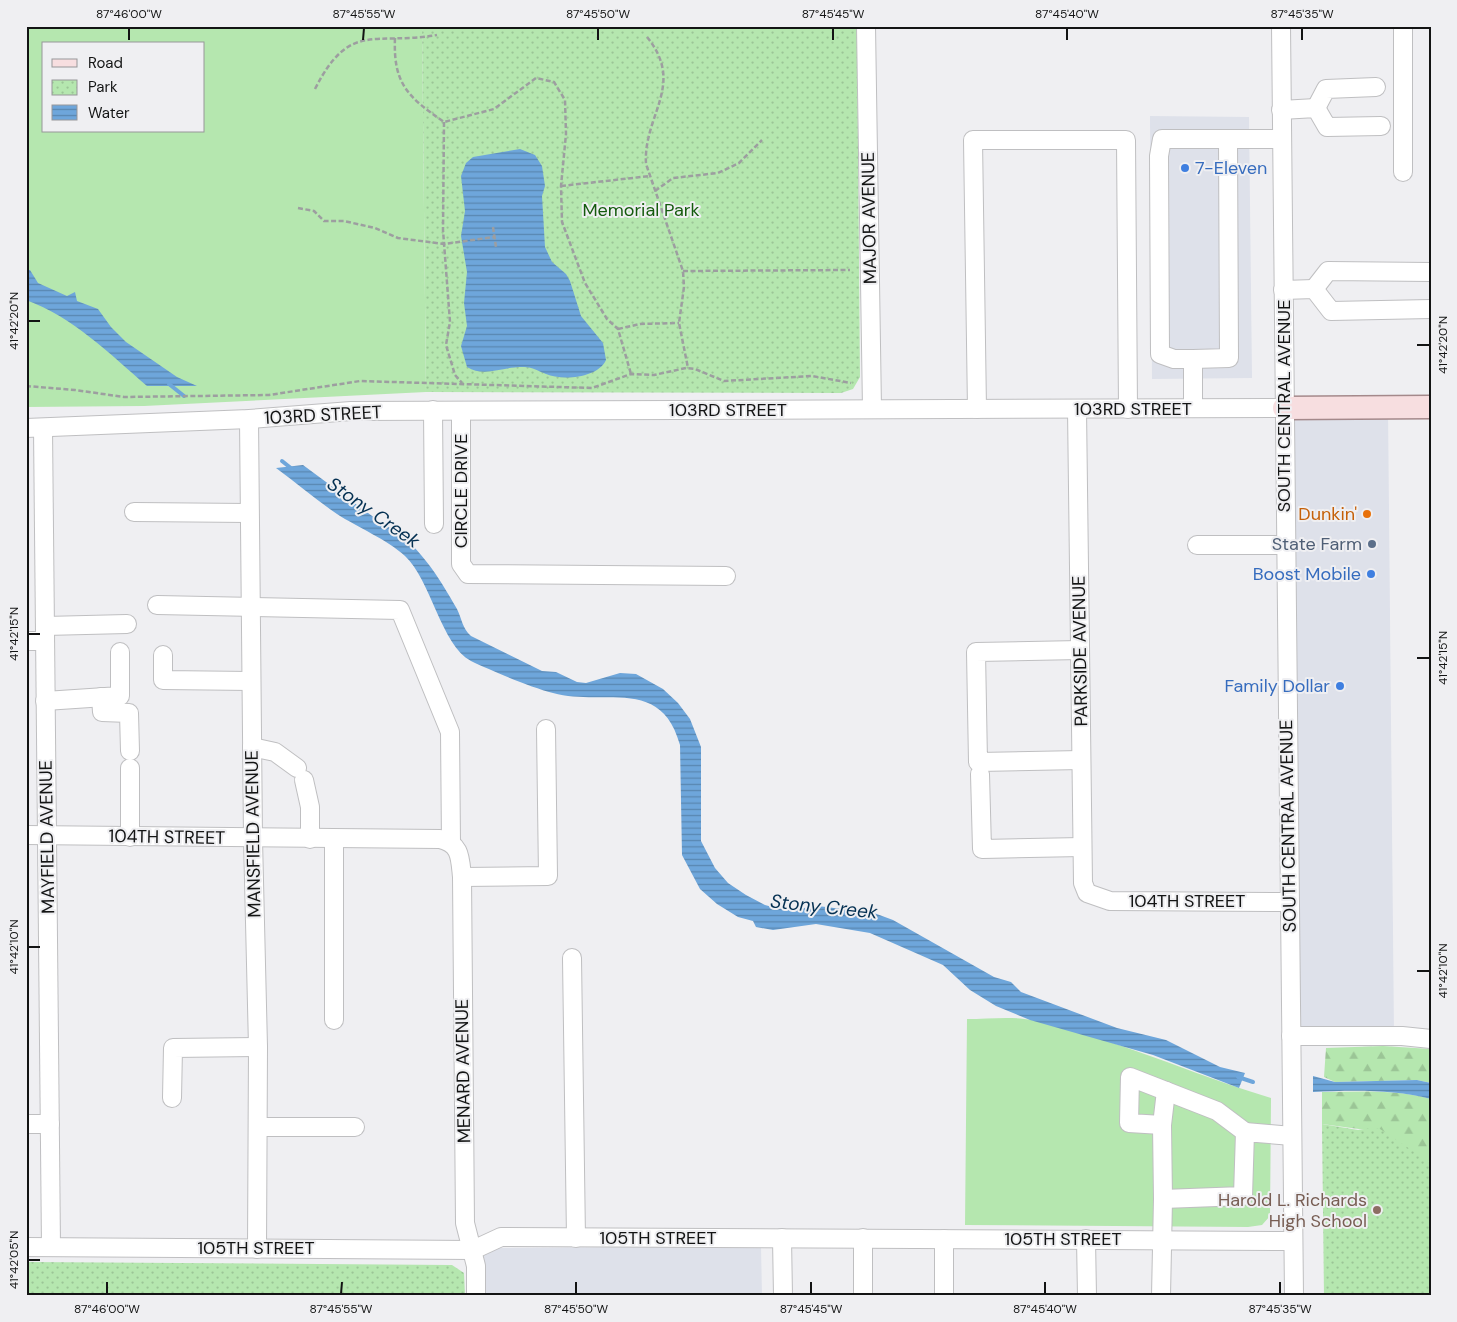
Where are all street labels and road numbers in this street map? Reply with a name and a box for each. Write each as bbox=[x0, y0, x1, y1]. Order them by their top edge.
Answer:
street label: MAJOR AVENUE bbox=[856, 152, 882, 284]
street label: SOUTH CENTRAL AVENUE bbox=[1272, 300, 1296, 512]
street label: 103RD STREET bbox=[1074, 397, 1192, 421]
street label: 103RD STREET bbox=[669, 398, 787, 422]
street label: 103RD STREET bbox=[264, 400, 382, 430]
street label: CIRCLE DRIVE bbox=[449, 434, 473, 548]
street label: PARKSIDE AVENUE bbox=[1067, 575, 1093, 727]
street label: SOUTH CENTRAL AVENUE bbox=[1274, 719, 1302, 933]
street label: MANSFIELD AVENUE bbox=[240, 750, 266, 918]
street label: MAYFIELD AVENUE bbox=[34, 760, 60, 914]
street label: 104TH STREET bbox=[108, 824, 226, 850]
street label: 104TH STREET bbox=[1129, 889, 1245, 913]
street label: MENARD AVENUE bbox=[450, 999, 476, 1143]
street label: 105TH STREET bbox=[599, 1226, 717, 1250]
street label: 105TH STREET bbox=[1004, 1227, 1122, 1251]
street label: 105TH STREET bbox=[197, 1236, 315, 1260]

